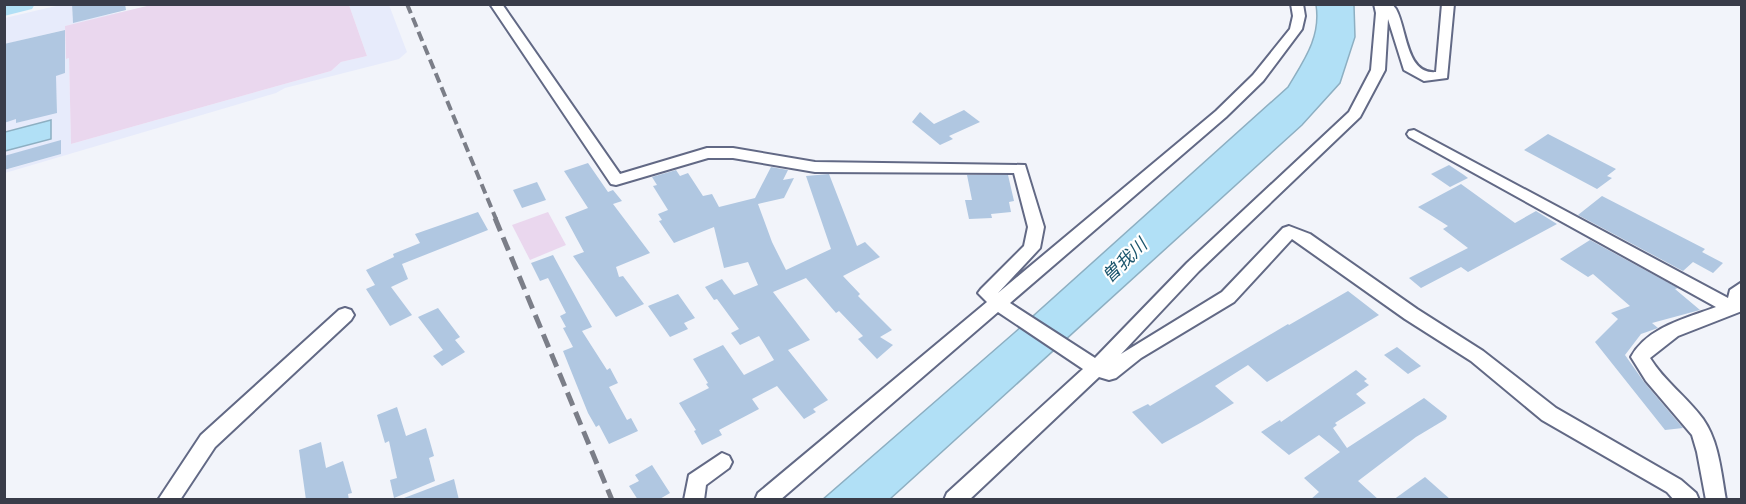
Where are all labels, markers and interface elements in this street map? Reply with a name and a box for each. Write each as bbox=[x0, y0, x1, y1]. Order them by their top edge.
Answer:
water label: 曽我川 bbox=[1098, 233, 1152, 286]

